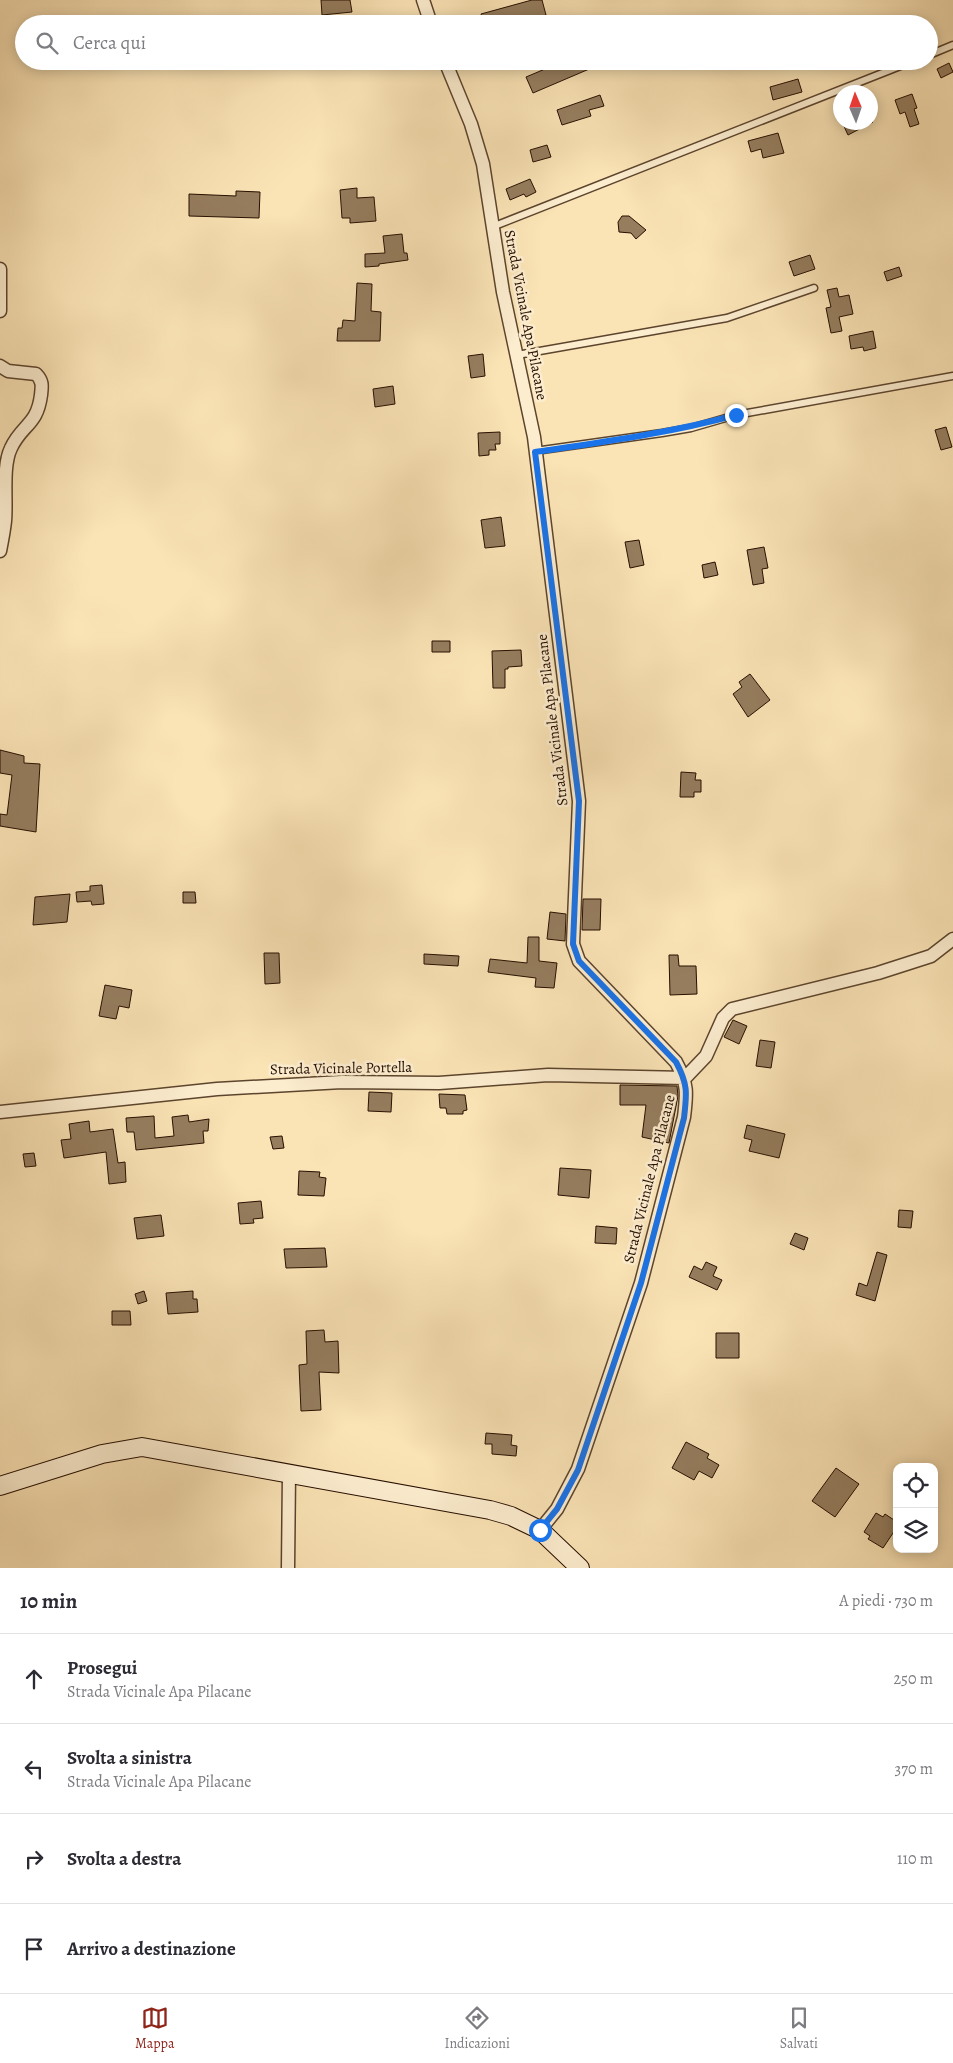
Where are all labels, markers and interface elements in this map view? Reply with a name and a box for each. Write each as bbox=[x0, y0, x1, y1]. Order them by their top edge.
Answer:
search box bbox=[15, 15, 938, 70]
icon: search bbox=[33, 29, 61, 57]
text: Cerca qui bbox=[73, 30, 146, 56]
north arrow bbox=[833, 85, 878, 130]
street label: Strada Vicinale Apa Pilacane bbox=[500, 228, 552, 402]
route end bbox=[725, 404, 748, 427]
street label: Strada Vicinale Apa Pilacane bbox=[532, 633, 572, 807]
street label: Strada Vicinale Portella bbox=[270, 1057, 412, 1079]
street label: Strada Vicinale Apa Pilacane bbox=[618, 1092, 680, 1265]
map controls bbox=[893, 1463, 938, 1553]
button: locate bbox=[893, 1463, 938, 1508]
button: layers bbox=[893, 1508, 938, 1553]
route start bbox=[529, 1519, 552, 1542]
text: 10 min bbox=[20, 1587, 77, 1615]
text: A piedi · 730 m bbox=[839, 1590, 933, 1612]
text: Prosegui bbox=[67, 1655, 137, 1681]
icon: ahead bbox=[20, 1665, 48, 1693]
text: 250 m bbox=[894, 1668, 933, 1690]
text: Strada Vicinale Apa Pilacane bbox=[67, 1681, 251, 1703]
text: Svolta a sinistra bbox=[67, 1745, 192, 1771]
icon: left bbox=[20, 1755, 48, 1783]
text: 370 m bbox=[895, 1758, 933, 1780]
text: Strada Vicinale Apa Pilacane bbox=[67, 1771, 251, 1793]
icon: right bbox=[20, 1845, 48, 1873]
text: Svolta a destra bbox=[67, 1846, 181, 1872]
text: 110 m bbox=[897, 1848, 933, 1870]
icon: arrive bbox=[20, 1935, 48, 1963]
text: Arrivo a destinazione bbox=[67, 1936, 236, 1962]
tab: Mappa bbox=[135, 2004, 175, 2053]
tab: Indicazioni bbox=[444, 2004, 510, 2053]
tab: Salvati bbox=[780, 2004, 818, 2053]

